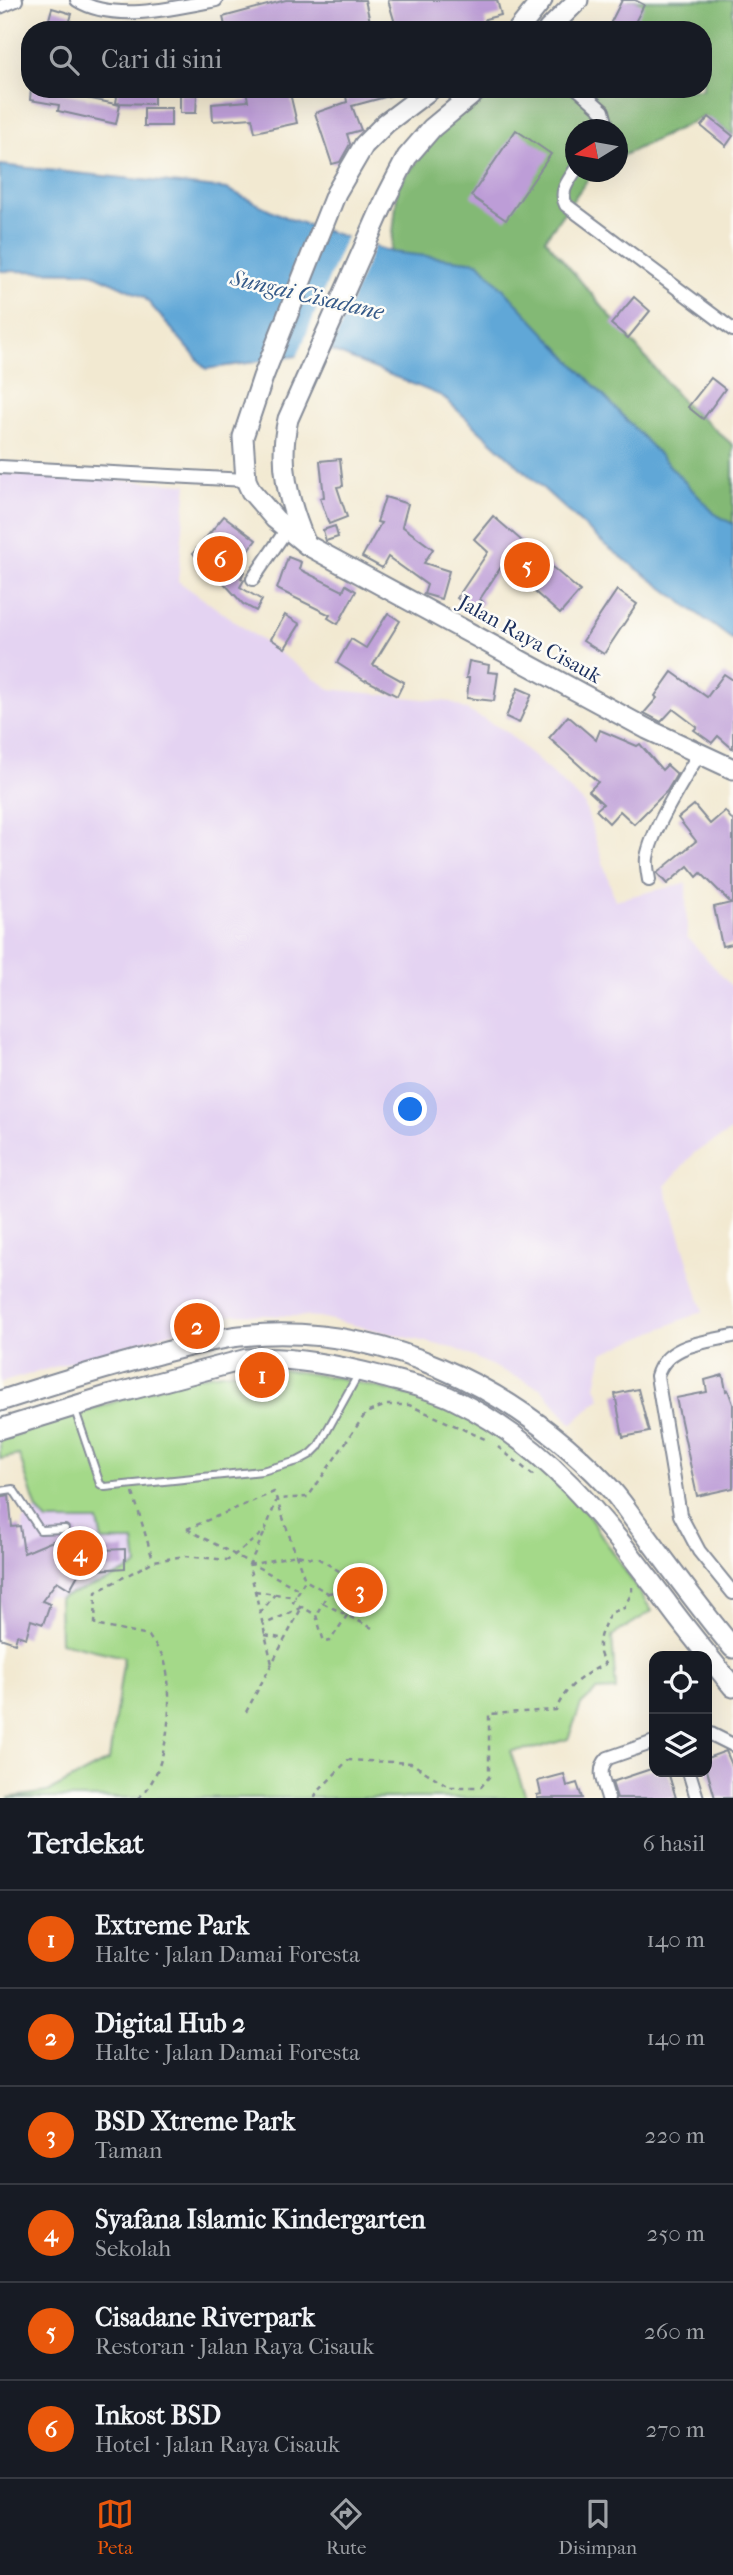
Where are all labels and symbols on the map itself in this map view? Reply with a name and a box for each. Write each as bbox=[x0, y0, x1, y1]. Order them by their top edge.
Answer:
north arrow bbox=[565, 119, 628, 182]
water label: Sungai Cisadane bbox=[227, 264, 387, 326]
pin: 6 bbox=[197, 533, 243, 585]
pin: 5 bbox=[504, 539, 550, 591]
street label: Jalan Raya Cisauk bbox=[453, 589, 606, 688]
your location bbox=[393, 1092, 427, 1126]
pin: 2 bbox=[174, 1300, 220, 1352]
pin: 1 bbox=[239, 1349, 285, 1401]
pin: 4 bbox=[57, 1527, 103, 1579]
pin: 3 bbox=[337, 1564, 383, 1616]

